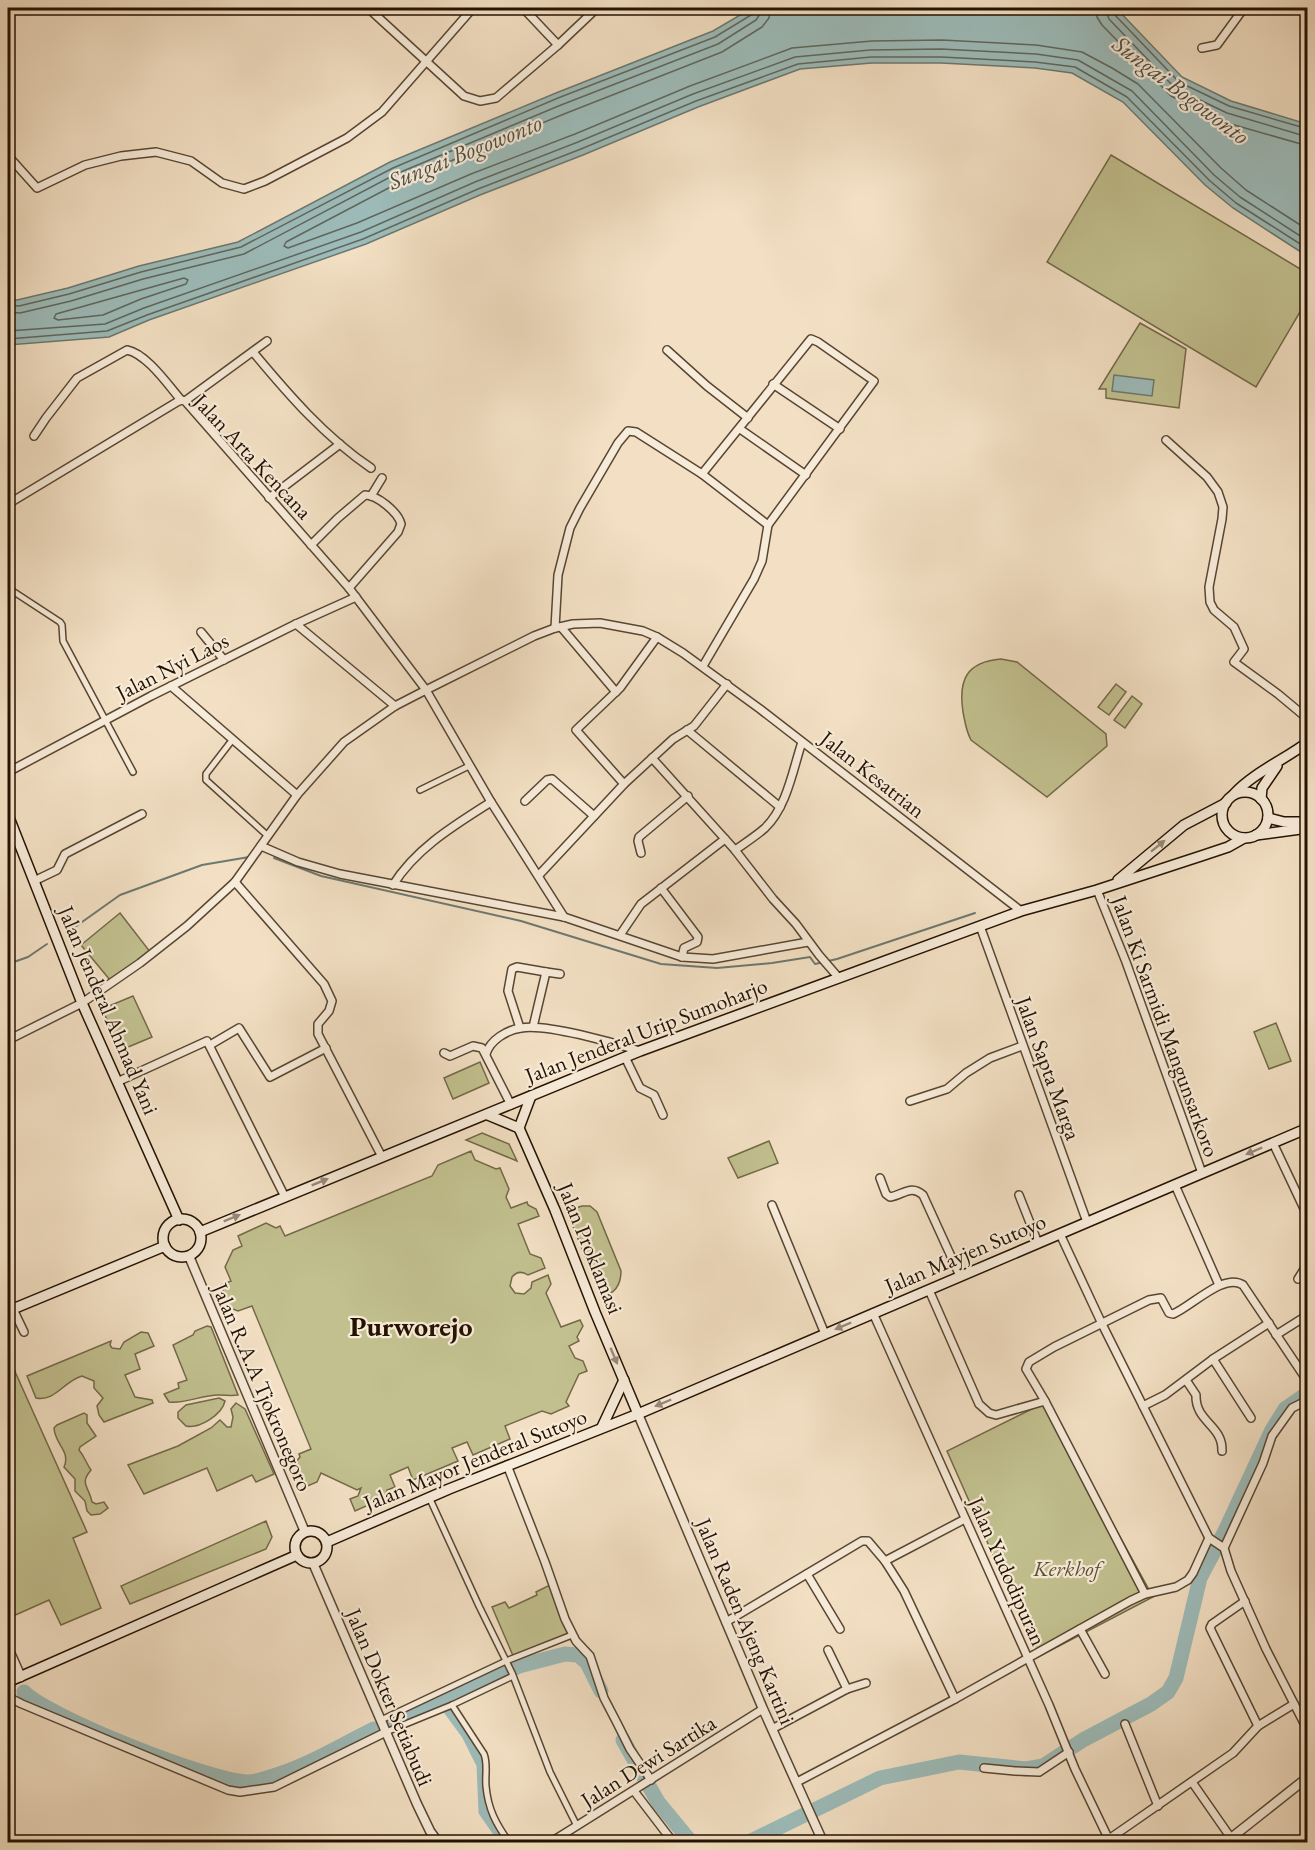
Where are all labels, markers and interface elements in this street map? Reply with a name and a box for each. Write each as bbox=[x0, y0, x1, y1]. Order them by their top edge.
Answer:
water label: Sungai Bogowonto bbox=[1106, 28, 1256, 151]
water label: Sungai Bogowonto bbox=[382, 107, 546, 197]
street label: Jalan Arta Kencana bbox=[185, 386, 319, 526]
street label: Jalan Nyi Laos bbox=[109, 626, 234, 708]
street label: Jalan Kesatrian bbox=[813, 723, 931, 825]
one-way arrow bbox=[1150, 840, 1166, 853]
street label: Jalan Ki Sarmidi Mangunsarkoro bbox=[1104, 890, 1226, 1161]
street label: Jalan Jenderal Ahmad Yani bbox=[51, 900, 166, 1119]
street label: Jalan Jenderal Urip Sumoharjo bbox=[519, 971, 772, 1091]
street label: Jalan Sapta Marga bbox=[1008, 991, 1088, 1144]
one-way arrow bbox=[1244, 1146, 1262, 1156]
street label: Jalan Proklamasi bbox=[550, 1176, 630, 1318]
one-way arrow bbox=[311, 1177, 329, 1187]
street label: Jalan Mayjen Sutoyo bbox=[878, 1206, 1050, 1301]
one-way arrow bbox=[224, 1213, 242, 1223]
street label: Jalan R.A.A Tjokronegoro bbox=[205, 1277, 320, 1496]
district label: Purworejo bbox=[349, 1308, 473, 1344]
one-way arrow bbox=[834, 1322, 851, 1331]
one-way arrow bbox=[609, 1348, 619, 1366]
one-way arrow bbox=[654, 1398, 672, 1408]
street label: Jalan Mayor Jenderal Sutoyo bbox=[357, 1401, 591, 1518]
street label: Jalan Yudodipuran bbox=[961, 1490, 1053, 1651]
street label: Jalan Raden Ajeng Kartini bbox=[688, 1512, 802, 1729]
park label: Kerkhof bbox=[1032, 1554, 1106, 1583]
street label: Jalan Dokter Setiabudi bbox=[338, 1602, 440, 1790]
street label: Jalan Dewi Sartika bbox=[574, 1708, 721, 1816]

